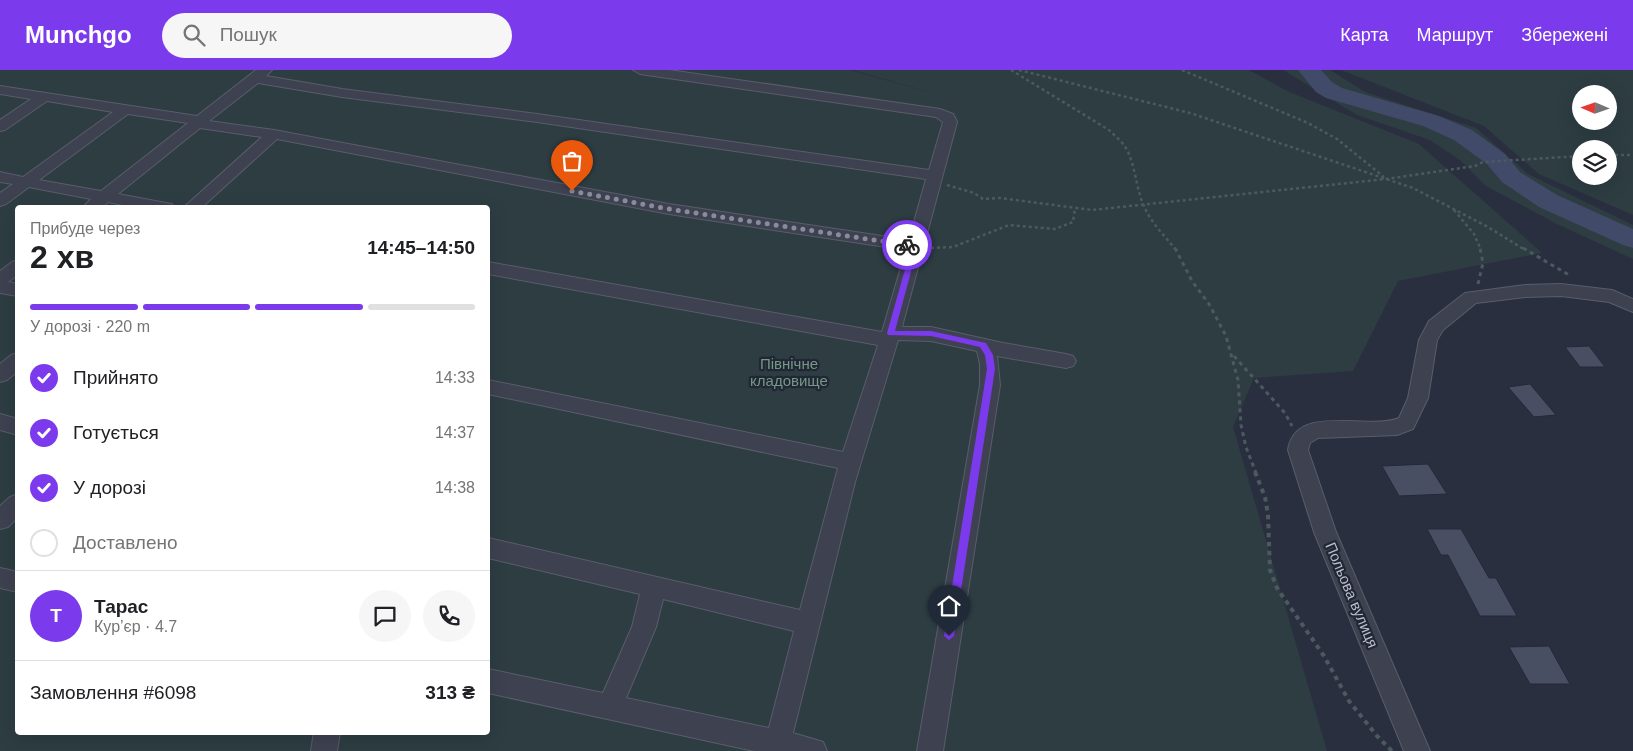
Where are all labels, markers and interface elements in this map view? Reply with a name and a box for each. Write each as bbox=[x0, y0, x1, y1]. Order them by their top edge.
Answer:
search box bbox=[162, 13, 512, 58]
text: Munchgo bbox=[25, 21, 132, 48]
icon: search bbox=[180, 21, 208, 49]
text: Пошук bbox=[220, 24, 277, 45]
text: Карта bbox=[1340, 25, 1388, 45]
text: Маршрут bbox=[1416, 25, 1493, 45]
text: Збережені bbox=[1521, 25, 1608, 45]
north arrow bbox=[1572, 85, 1618, 130]
map controls bbox=[1572, 85, 1617, 185]
pin bbox=[551, 140, 593, 191]
button: layers bbox=[1572, 140, 1617, 185]
icon: bag bbox=[558, 147, 586, 175]
text: Прибуде через bbox=[30, 220, 140, 237]
courier bbox=[882, 220, 932, 270]
icon: bike bbox=[893, 231, 921, 259]
text: 14:45–14:50 bbox=[367, 237, 475, 258]
text: 2 хв bbox=[30, 239, 94, 275]
text: У дорозі · 220 m bbox=[30, 318, 150, 335]
park label: Північне кладовище bbox=[750, 355, 828, 389]
icon: check bbox=[30, 364, 58, 392]
text: Прийнято bbox=[73, 367, 158, 388]
text: 14:33 bbox=[435, 369, 475, 386]
icon: check bbox=[30, 419, 58, 447]
text: Готується bbox=[73, 422, 159, 443]
text: 14:37 bbox=[435, 424, 475, 441]
icon: check bbox=[30, 474, 58, 502]
text: У дорозі bbox=[73, 477, 146, 498]
text: 14:38 bbox=[435, 479, 475, 496]
text: Доставлено bbox=[73, 532, 178, 553]
street label: Польова вулиця bbox=[1322, 540, 1382, 650]
pin bbox=[928, 585, 970, 636]
button: chat bbox=[359, 590, 411, 642]
button: phone bbox=[423, 590, 475, 642]
icon: home bbox=[935, 592, 963, 620]
text: Тарас bbox=[94, 596, 148, 617]
text: Т bbox=[50, 605, 62, 626]
text: Кур’єр · 4.7 bbox=[94, 618, 177, 635]
text: Замовлення #6098 bbox=[30, 682, 196, 703]
text: 313 ₴ bbox=[425, 682, 475, 703]

